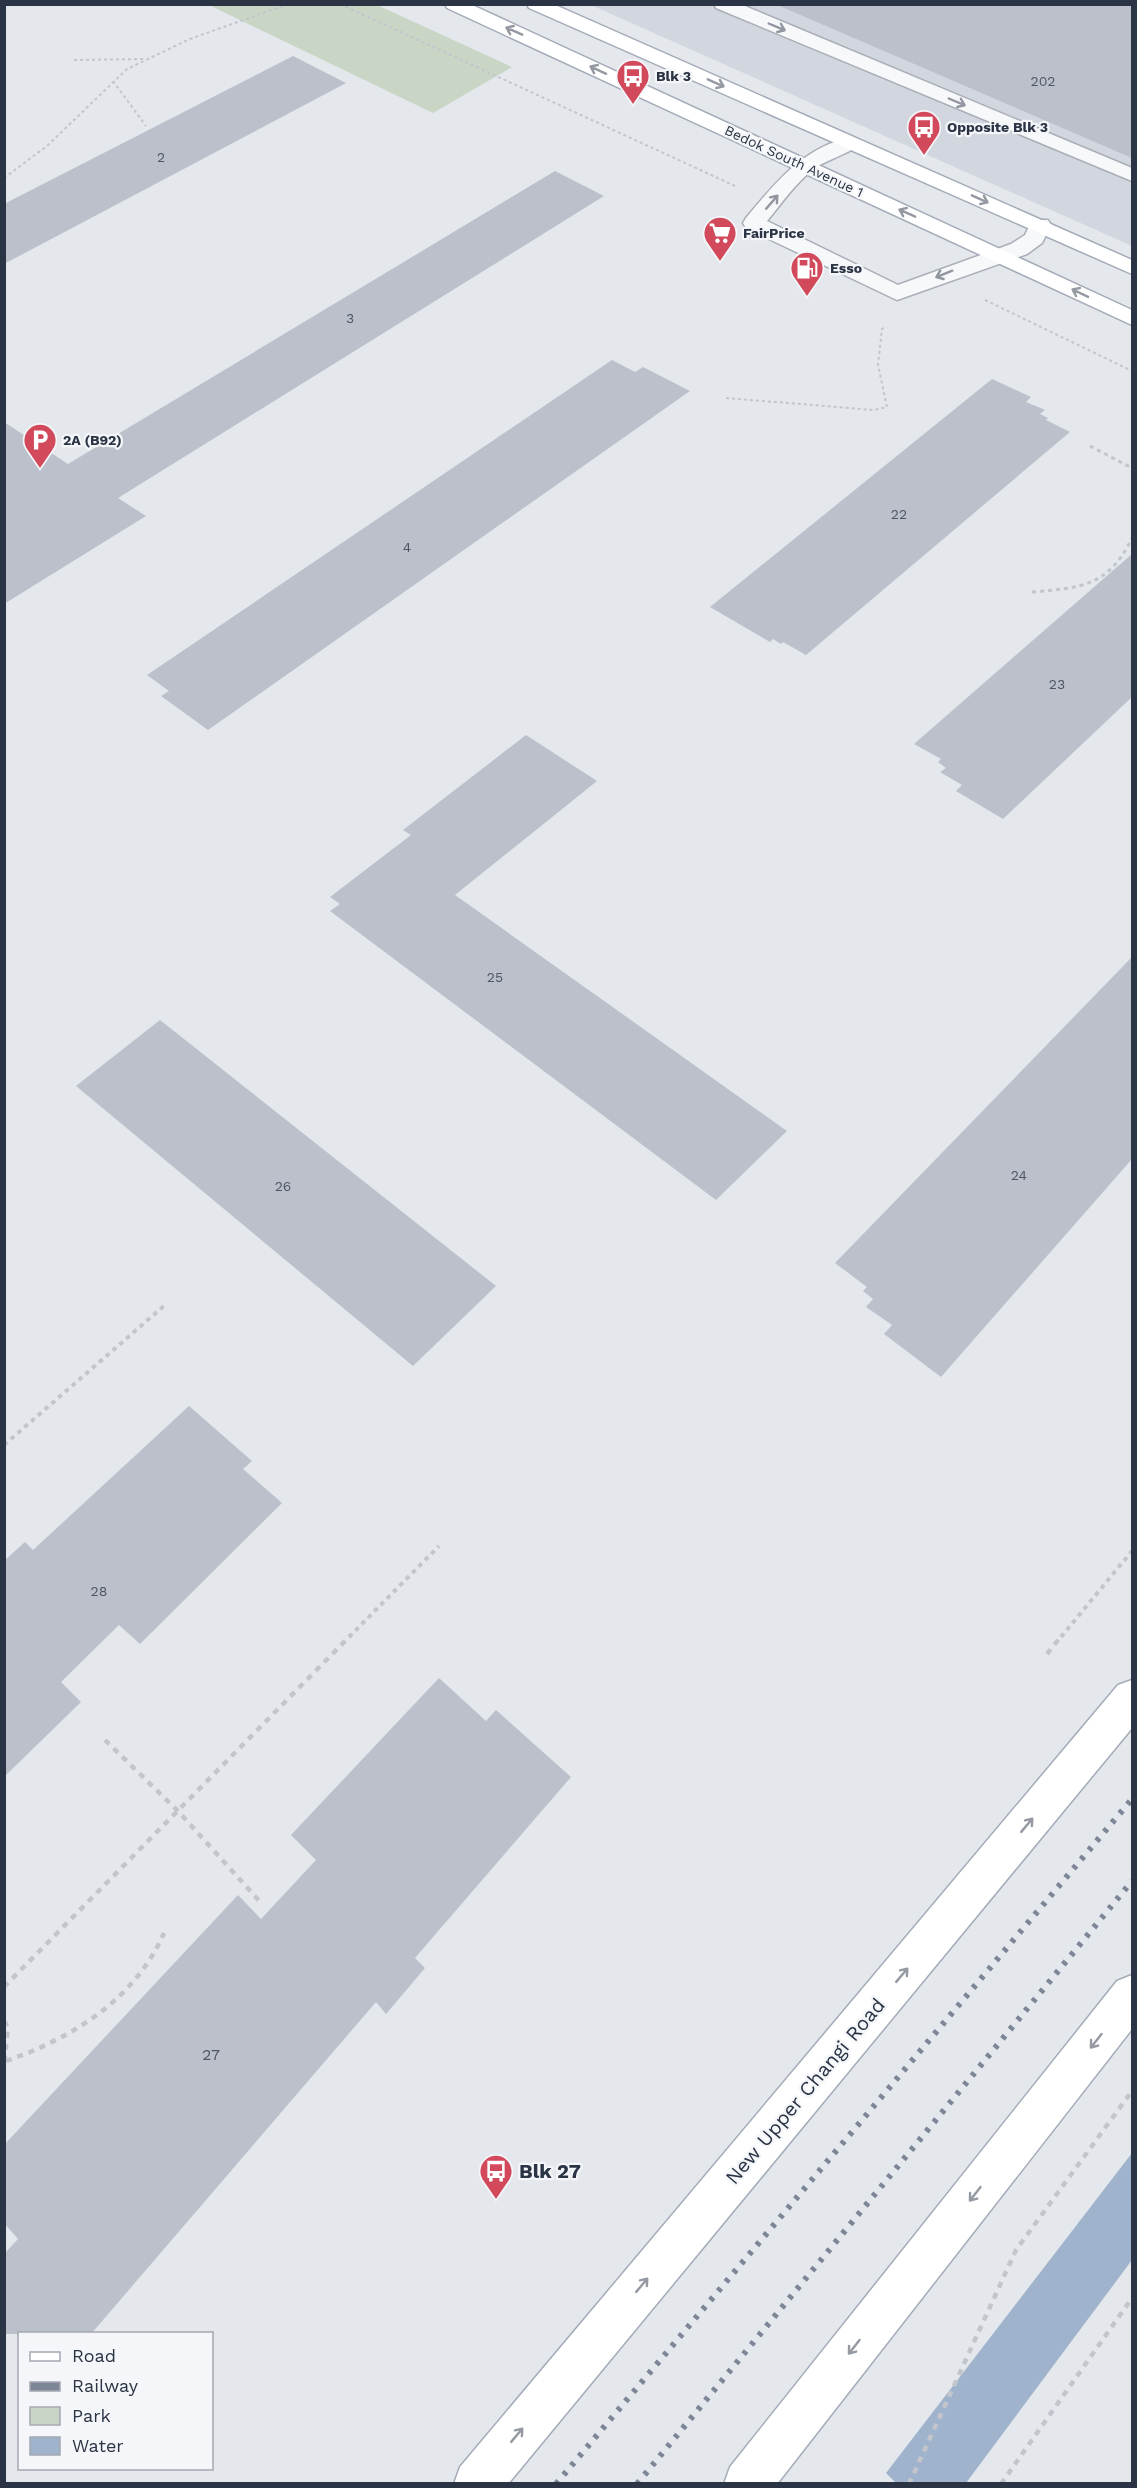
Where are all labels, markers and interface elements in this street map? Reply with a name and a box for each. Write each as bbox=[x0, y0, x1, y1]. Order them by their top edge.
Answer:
one-way arrow bbox=[767, 22, 786, 33]
one-way arrow bbox=[505, 25, 523, 37]
bus stop icon: Blk 3 bbox=[615, 58, 651, 105]
one-way arrow bbox=[589, 63, 607, 75]
place label: Blk 3 bbox=[656, 68, 691, 84]
house number: 202 bbox=[1030, 73, 1056, 89]
one-way arrow bbox=[706, 78, 724, 89]
one-way arrow bbox=[947, 97, 966, 108]
bus stop icon: Opposite Blk 3 bbox=[906, 109, 942, 156]
place label: Opposite Blk 3 bbox=[947, 119, 1048, 135]
street label: Bedok South Avenue 1 bbox=[722, 122, 866, 200]
house number: 2 bbox=[157, 149, 165, 165]
one-way arrow bbox=[765, 194, 778, 210]
one-way arrow bbox=[971, 194, 989, 206]
one-way arrow bbox=[899, 206, 917, 218]
supermarket icon: FairPrice bbox=[702, 215, 738, 262]
place label: FairPrice bbox=[743, 225, 805, 241]
fuel station icon: Esso bbox=[789, 250, 825, 297]
place label: Esso bbox=[830, 260, 862, 276]
one-way arrow bbox=[935, 269, 953, 280]
one-way arrow bbox=[1071, 287, 1089, 299]
house number: 3 bbox=[346, 310, 354, 326]
parking icon: 2A (B92) bbox=[22, 422, 58, 469]
place label: 2A (B92) bbox=[63, 432, 122, 448]
house number: 22 bbox=[891, 506, 907, 522]
house number: 4 bbox=[403, 539, 411, 555]
house number: 23 bbox=[1049, 676, 1065, 692]
house number: 25 bbox=[487, 969, 503, 985]
house number: 24 bbox=[1011, 1167, 1027, 1183]
house number: 26 bbox=[275, 1178, 291, 1194]
house number: 28 bbox=[91, 1583, 107, 1599]
one-way arrow bbox=[1020, 1818, 1034, 1833]
one-way arrow bbox=[895, 1967, 908, 1983]
street label: New Upper Changi Road bbox=[720, 1993, 890, 2189]
one-way arrow bbox=[1090, 2033, 1103, 2049]
house number: 27 bbox=[202, 2045, 220, 2064]
bus stop icon: Blk 27 bbox=[478, 2153, 514, 2200]
place label: Blk 27 bbox=[519, 2159, 581, 2183]
one-way arrow bbox=[969, 2186, 982, 2202]
one-way arrow bbox=[636, 2277, 649, 2293]
legend bbox=[18, 2332, 213, 2470]
one-way arrow bbox=[848, 2339, 861, 2355]
text: Road bbox=[72, 2345, 116, 2366]
text: Railway bbox=[72, 2375, 139, 2396]
text: Park bbox=[72, 2405, 111, 2426]
one-way arrow bbox=[511, 2427, 524, 2443]
text: Water bbox=[72, 2435, 124, 2456]

